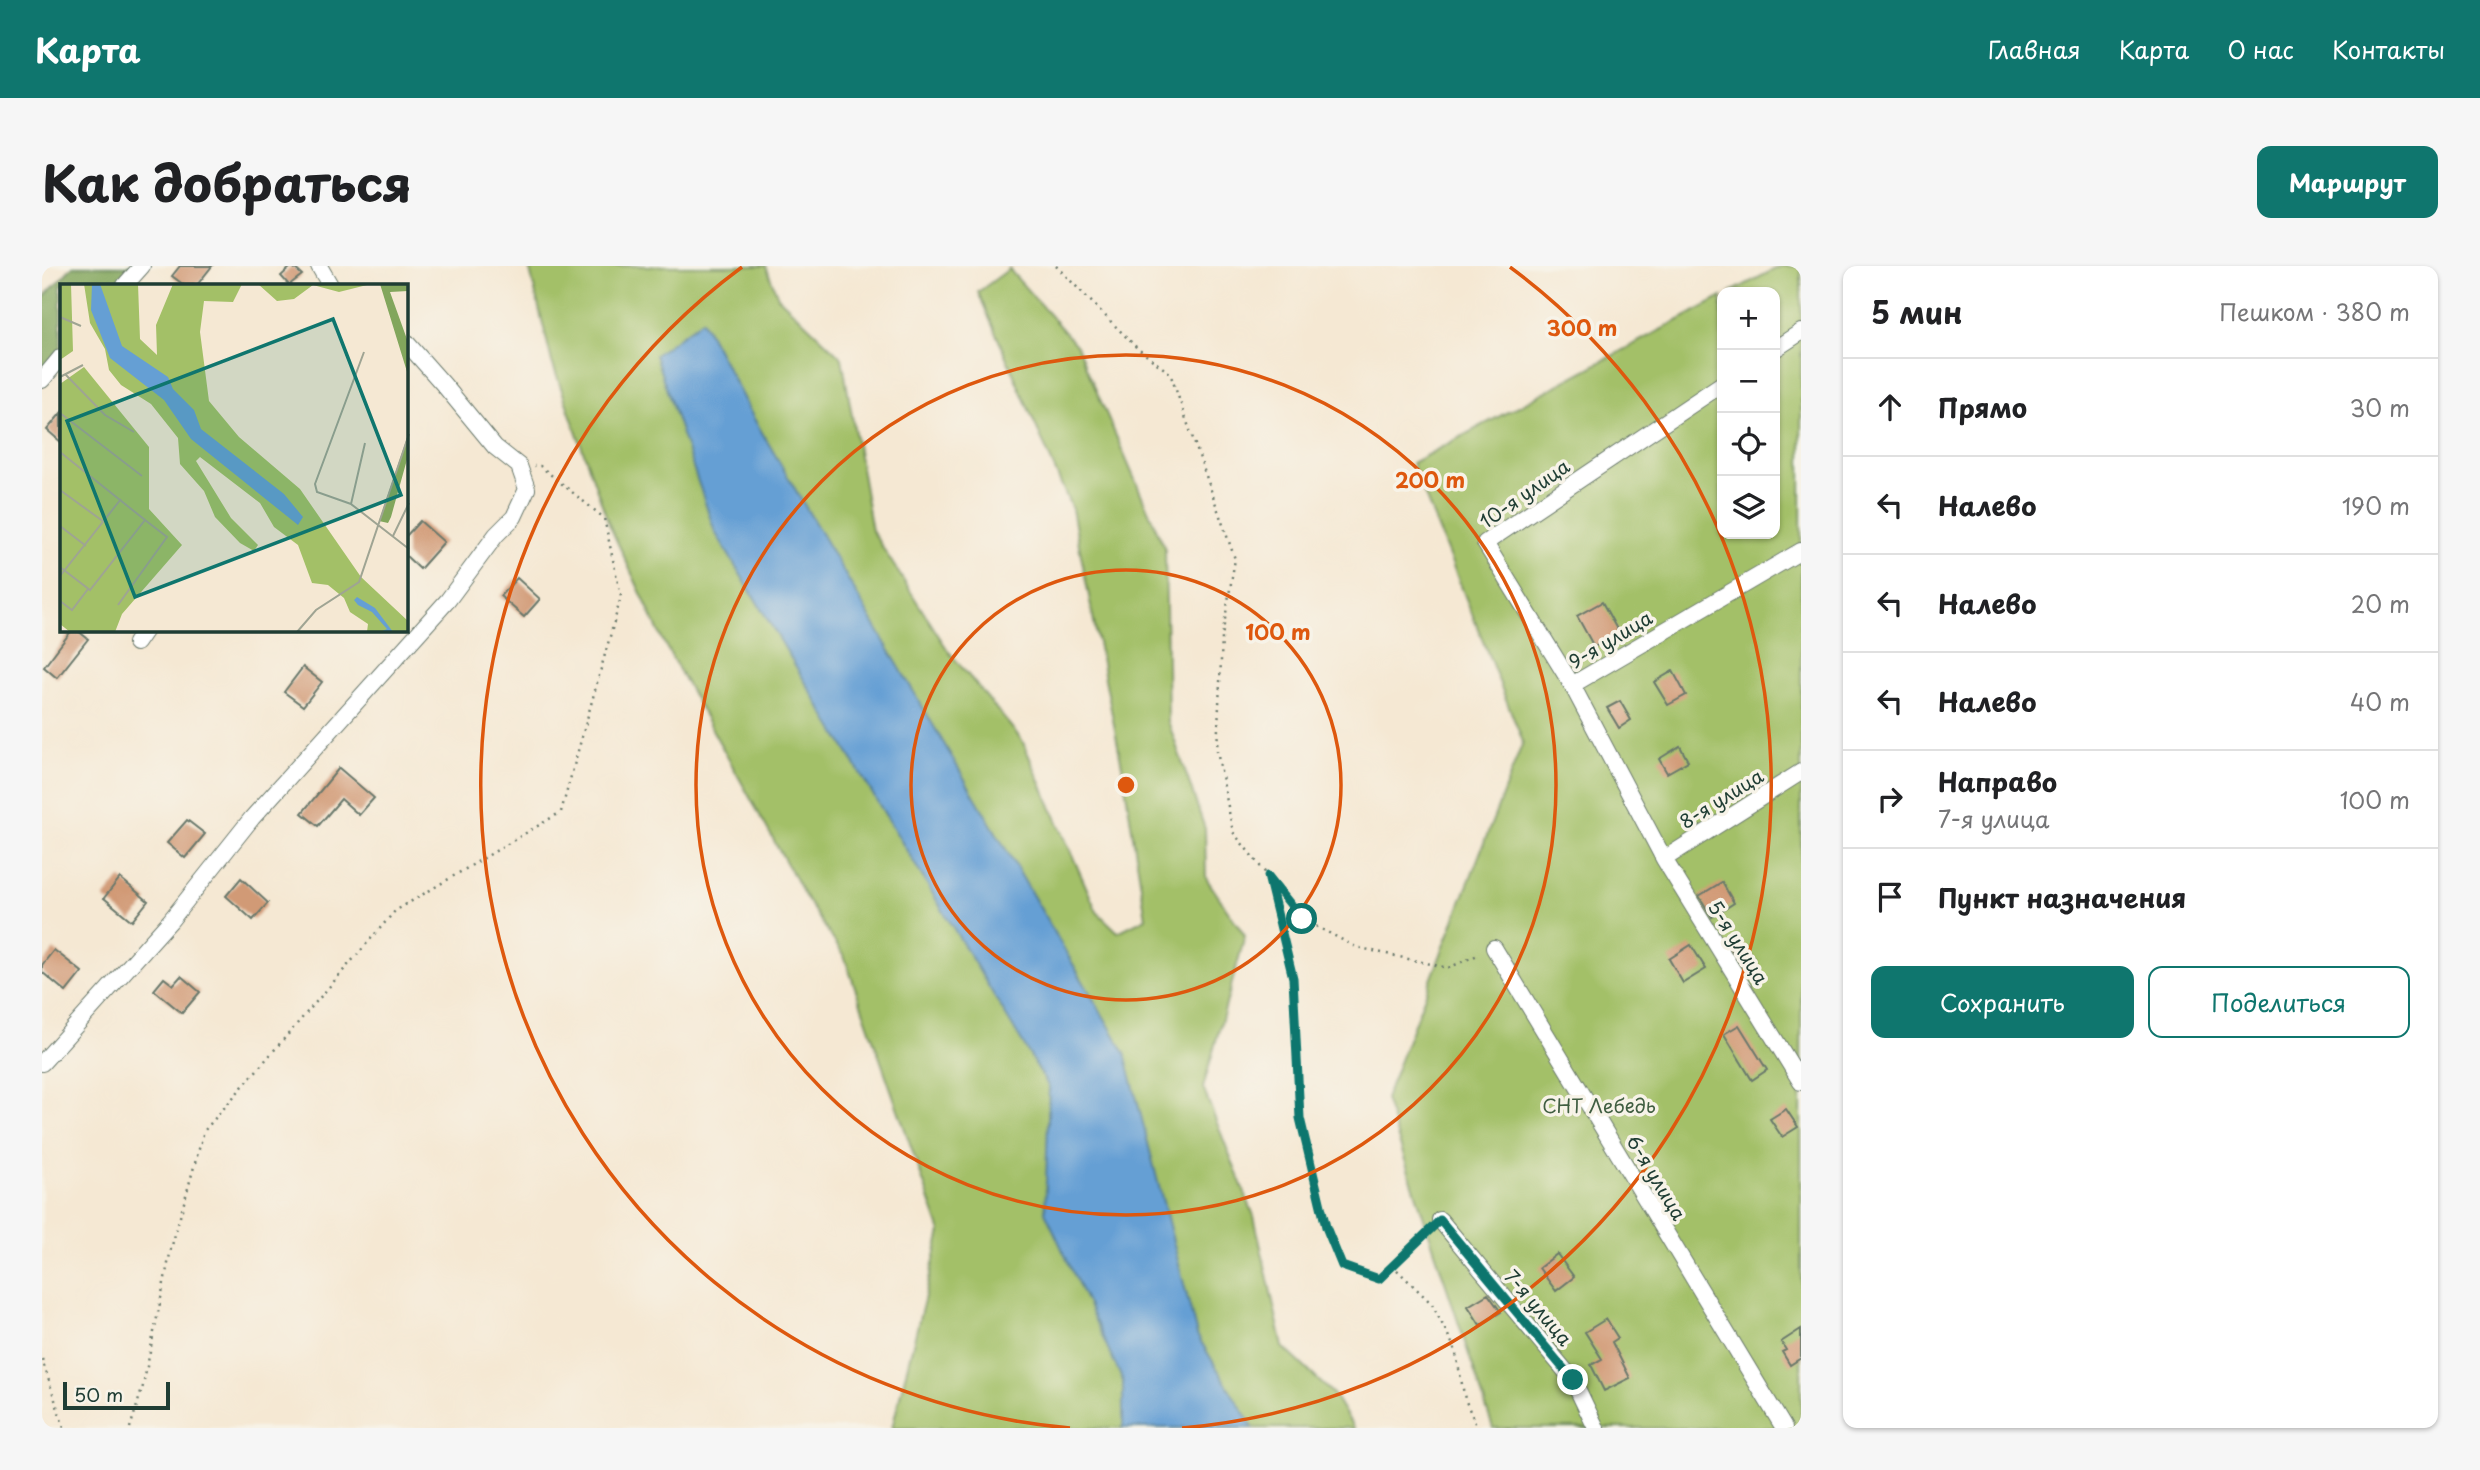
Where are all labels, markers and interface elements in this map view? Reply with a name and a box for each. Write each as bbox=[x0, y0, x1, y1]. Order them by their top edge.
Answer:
text: Карта bbox=[35, 24, 141, 74]
text: Главная bbox=[1988, 31, 2081, 67]
text: Карта bbox=[2119, 31, 2189, 67]
text: О нас bbox=[2227, 31, 2294, 67]
text: Контакты bbox=[2332, 31, 2445, 67]
text: Как добраться bbox=[42, 145, 412, 219]
button: Маршрут bbox=[2257, 146, 2438, 218]
inset map bbox=[60, 284, 408, 632]
map controls bbox=[1717, 287, 1780, 539]
button: + bbox=[1717, 287, 1780, 350]
text: 5 мин bbox=[1871, 289, 1963, 334]
text: Пешком · 380 m bbox=[2219, 294, 2410, 329]
text: 300 m bbox=[1547, 311, 1617, 343]
button: − bbox=[1717, 350, 1780, 413]
icon: ahead bbox=[1871, 388, 1909, 426]
text: Прямо bbox=[1938, 388, 2027, 427]
text: 30 m bbox=[2349, 390, 2410, 425]
button: locate bbox=[1717, 413, 1780, 476]
street label: 10-я улица bbox=[1473, 452, 1575, 534]
text: 200 m bbox=[1395, 463, 1465, 495]
button: layers bbox=[1717, 476, 1780, 539]
icon: left bbox=[1871, 486, 1909, 524]
text: Налево bbox=[1938, 486, 2036, 525]
text: 190 m bbox=[2342, 488, 2410, 523]
icon: left bbox=[1871, 584, 1909, 622]
text: Налево bbox=[1938, 584, 2036, 623]
text: 20 m bbox=[2351, 586, 2410, 621]
street label: 9-я улица bbox=[1563, 603, 1657, 675]
text: 100 m bbox=[1245, 615, 1311, 647]
icon: left bbox=[1871, 682, 1909, 720]
text: Налево bbox=[1938, 682, 2036, 721]
text: 40 m bbox=[2350, 684, 2410, 719]
street label: 8-я улица bbox=[1674, 761, 1768, 835]
text: Направо bbox=[1938, 762, 2057, 801]
centre of rings bbox=[1114, 773, 1138, 797]
icon: right bbox=[1871, 780, 1909, 818]
text: 100 m bbox=[2340, 782, 2410, 817]
text: 7-я улица bbox=[1938, 801, 2049, 836]
icon: arrive bbox=[1871, 878, 1909, 916]
text: Пункт назначения bbox=[1938, 878, 2186, 917]
street label: 5-я улица bbox=[1702, 895, 1776, 989]
route start bbox=[1286, 903, 1317, 934]
button: Сохранить bbox=[1871, 966, 2134, 1038]
button: Поделиться bbox=[2148, 966, 2410, 1038]
park label: СНТ Лебедь bbox=[1542, 1091, 1656, 1119]
street label: 6-я улица bbox=[1620, 1129, 1694, 1225]
street label: 7-я улица bbox=[1499, 1263, 1579, 1351]
route end bbox=[1557, 1364, 1588, 1395]
scale bar bbox=[63, 1379, 170, 1411]
text: 50 m bbox=[74, 1380, 123, 1408]

